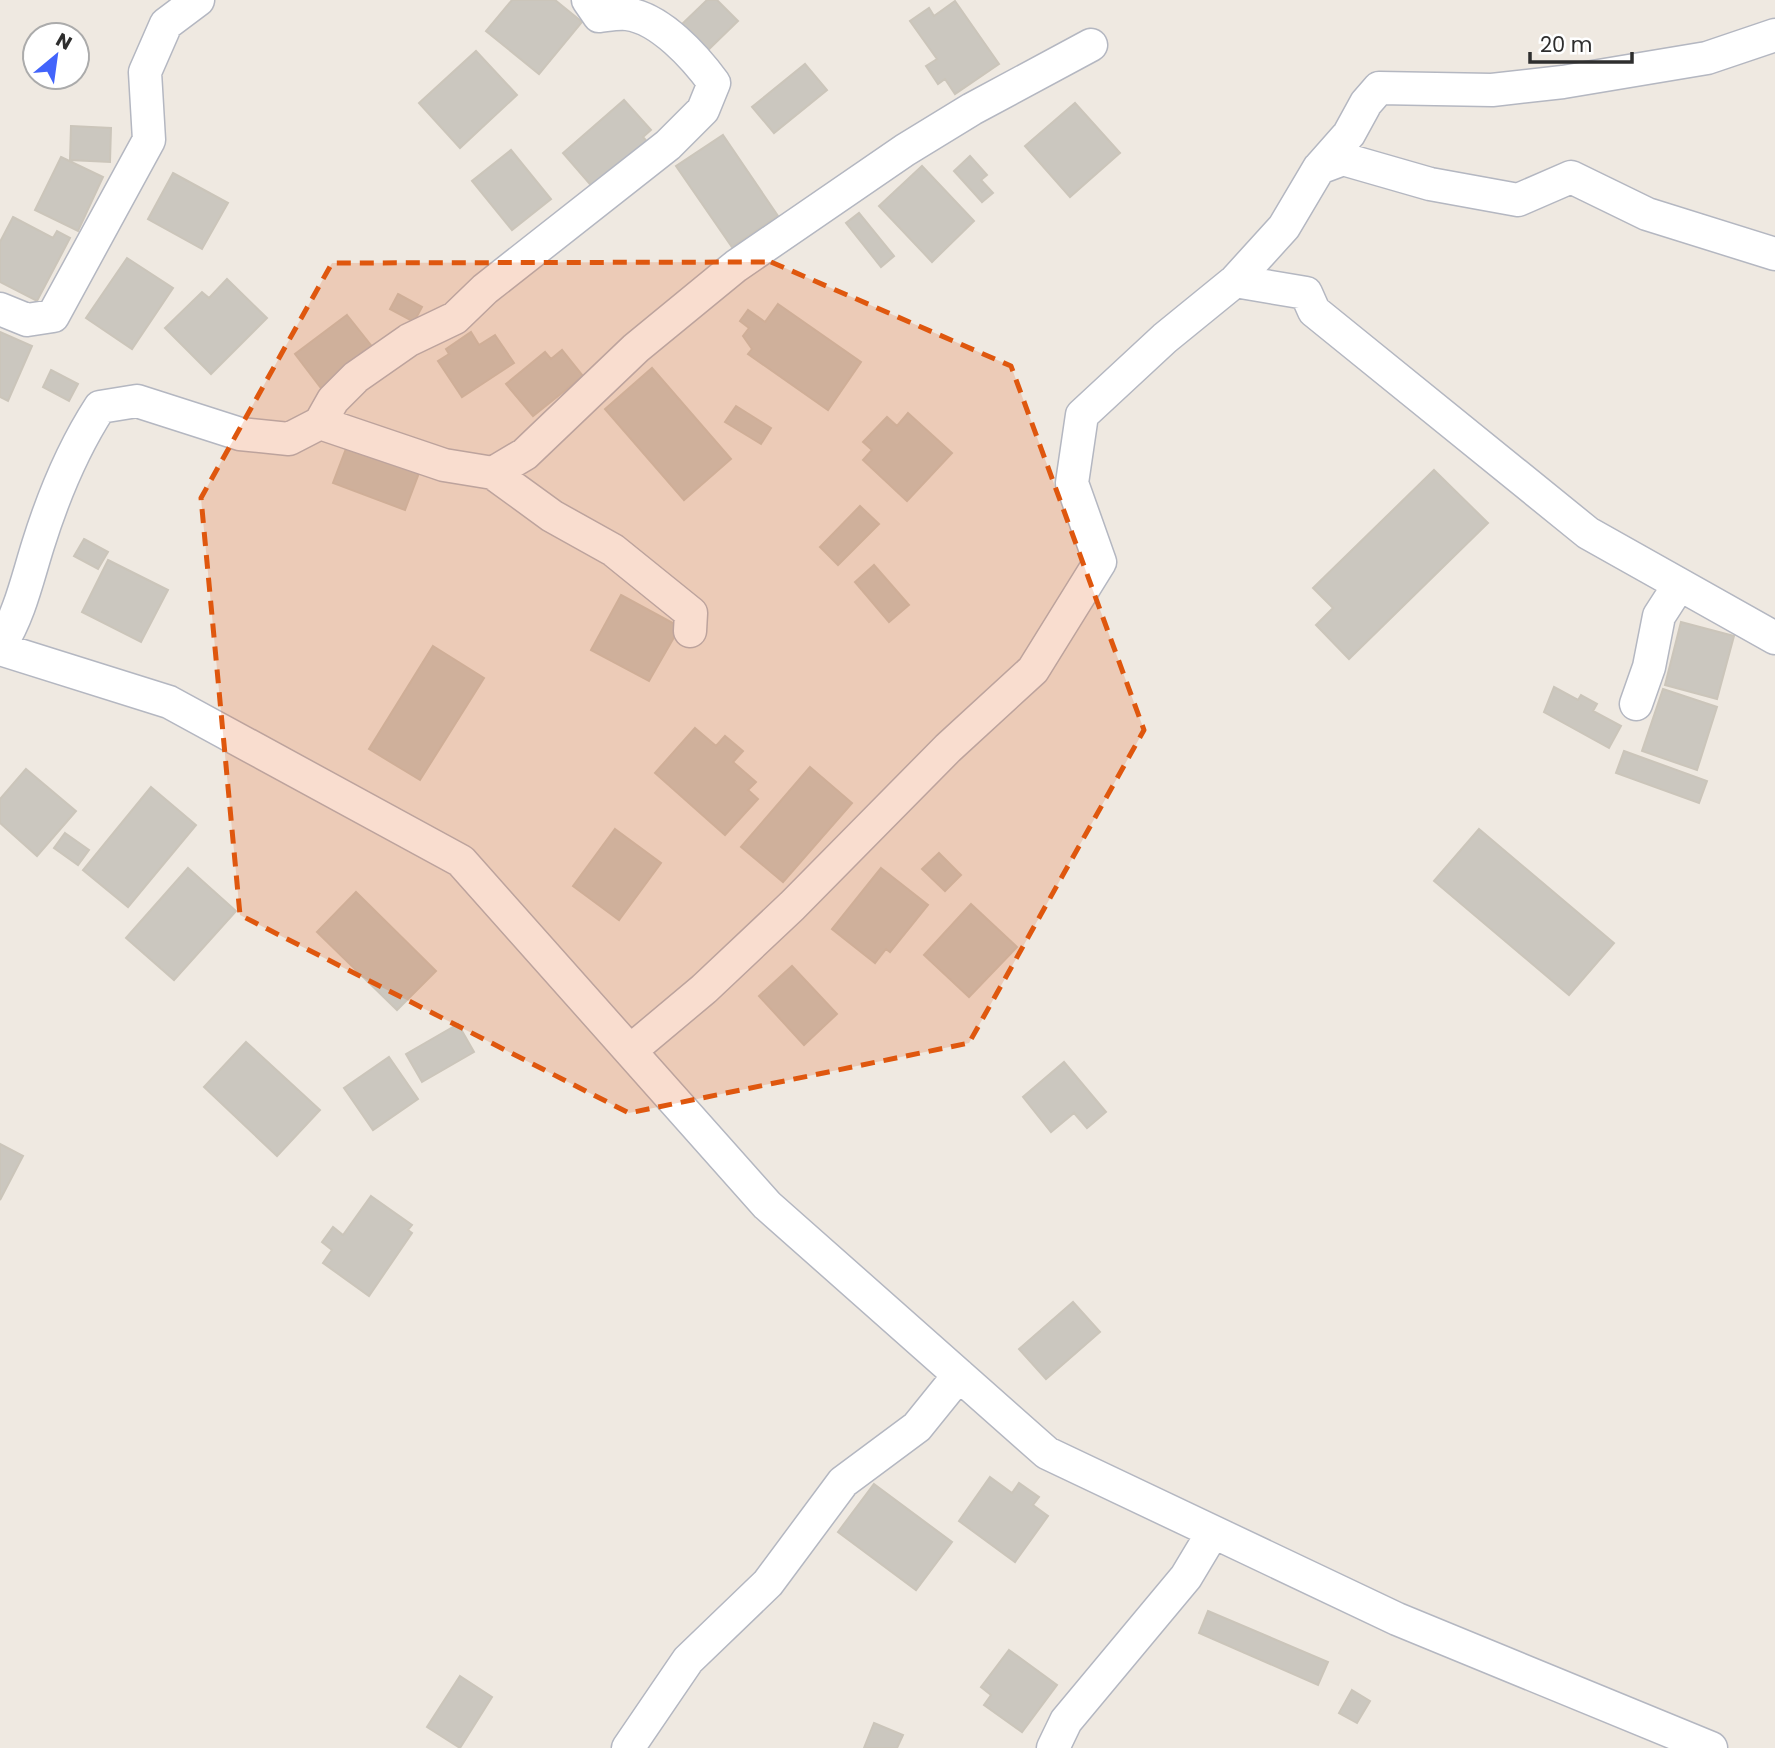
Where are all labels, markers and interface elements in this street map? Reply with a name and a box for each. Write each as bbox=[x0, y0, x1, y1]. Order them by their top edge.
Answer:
north arrow bbox=[21, 21, 91, 91]
scale bar bbox=[1530, 21, 1632, 65]
text: N bbox=[51, 26, 77, 57]
text: 20 m bbox=[1540, 30, 1593, 59]

